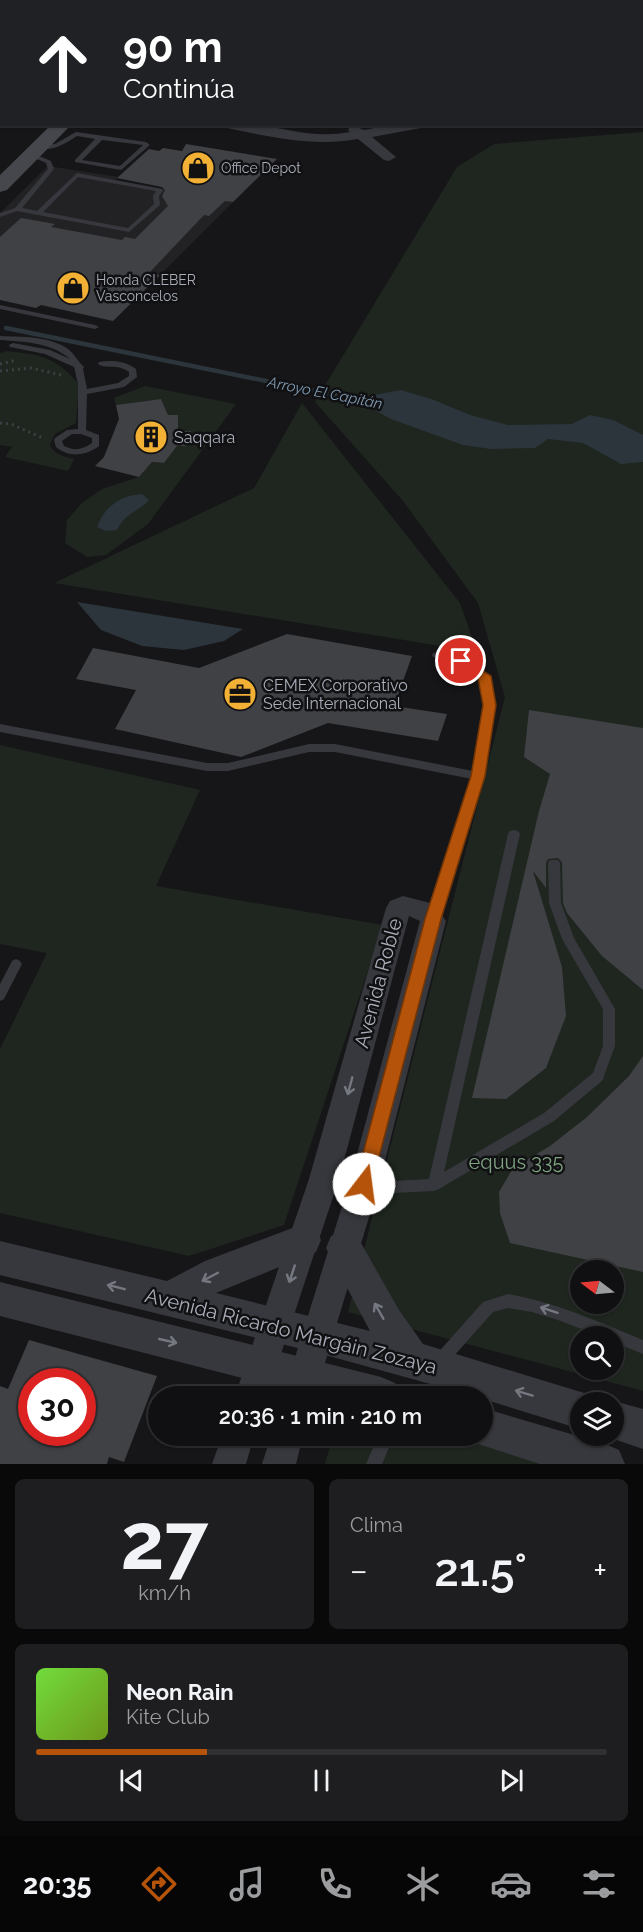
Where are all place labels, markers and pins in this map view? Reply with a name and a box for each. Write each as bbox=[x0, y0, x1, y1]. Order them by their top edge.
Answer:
shop icon: Office Depot bbox=[180, 150, 216, 186]
place label: Office Depot bbox=[221, 160, 301, 176]
shop icon: Honda CLEBER Vasconcelos bbox=[55, 270, 91, 306]
place label: Honda CLEBER Vasconcelos bbox=[96, 272, 196, 304]
building icon: Saqqara bbox=[133, 419, 169, 455]
place label: Saqqara bbox=[174, 428, 235, 447]
pin bbox=[435, 635, 486, 686]
office icon: CEMEX Corporativo Sede Internacional bbox=[222, 676, 258, 712]
place label: CEMEX Corporativo Sede Internacional bbox=[263, 676, 408, 713]

